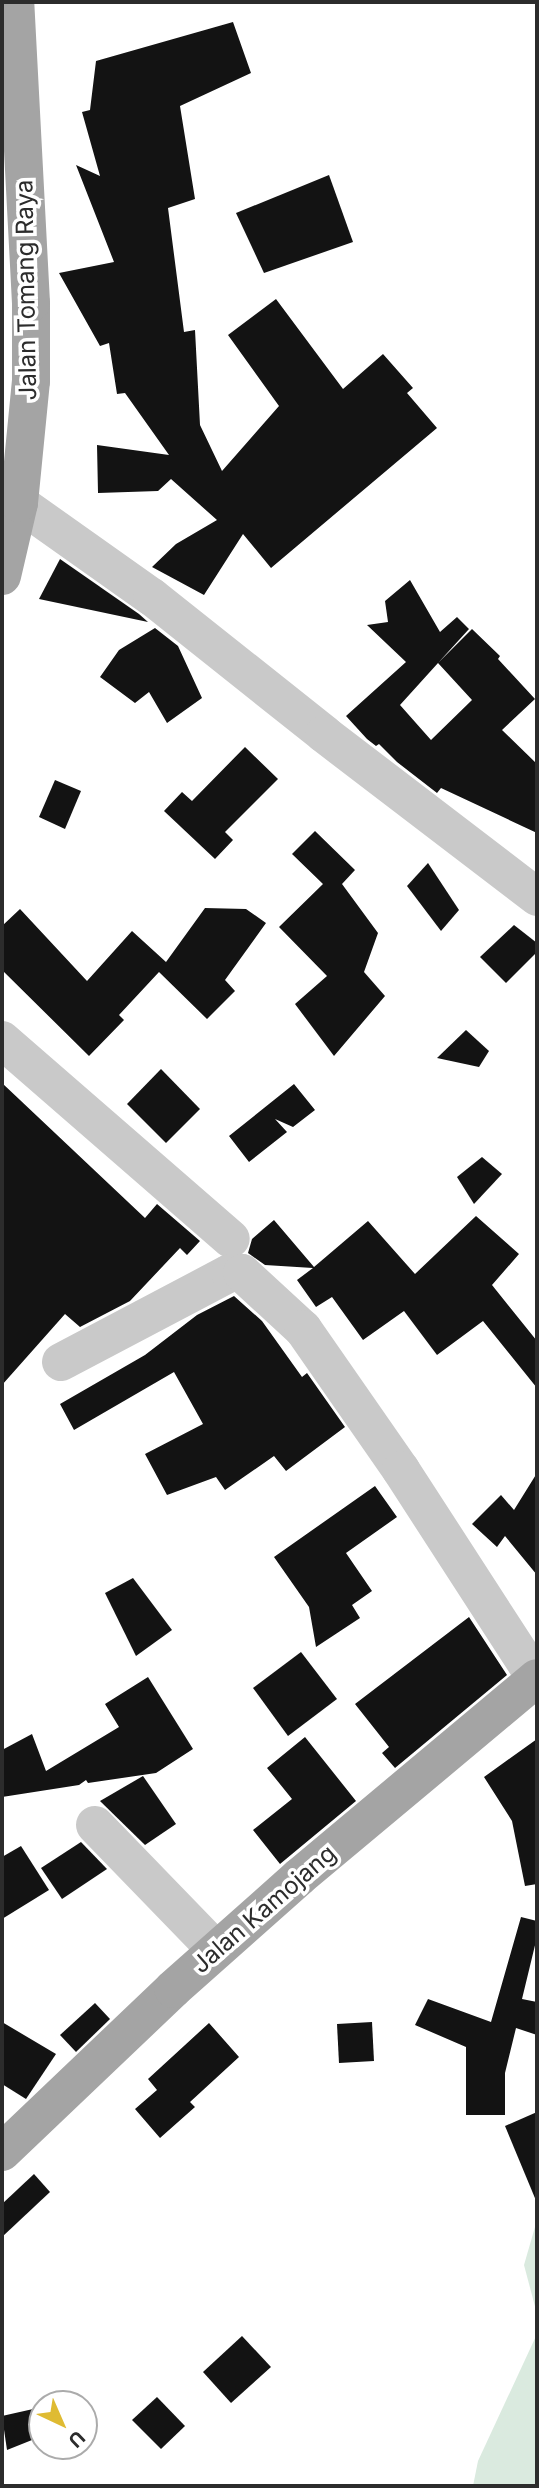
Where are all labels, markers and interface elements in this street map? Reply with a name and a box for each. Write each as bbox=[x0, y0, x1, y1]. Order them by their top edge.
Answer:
street label: Jalan Tomang Raya bbox=[10, 179, 42, 401]
street label: Jalan Kamojang bbox=[186, 1839, 342, 1979]
north arrow bbox=[28, 2390, 98, 2460]
text: U bbox=[64, 2426, 90, 2452]

